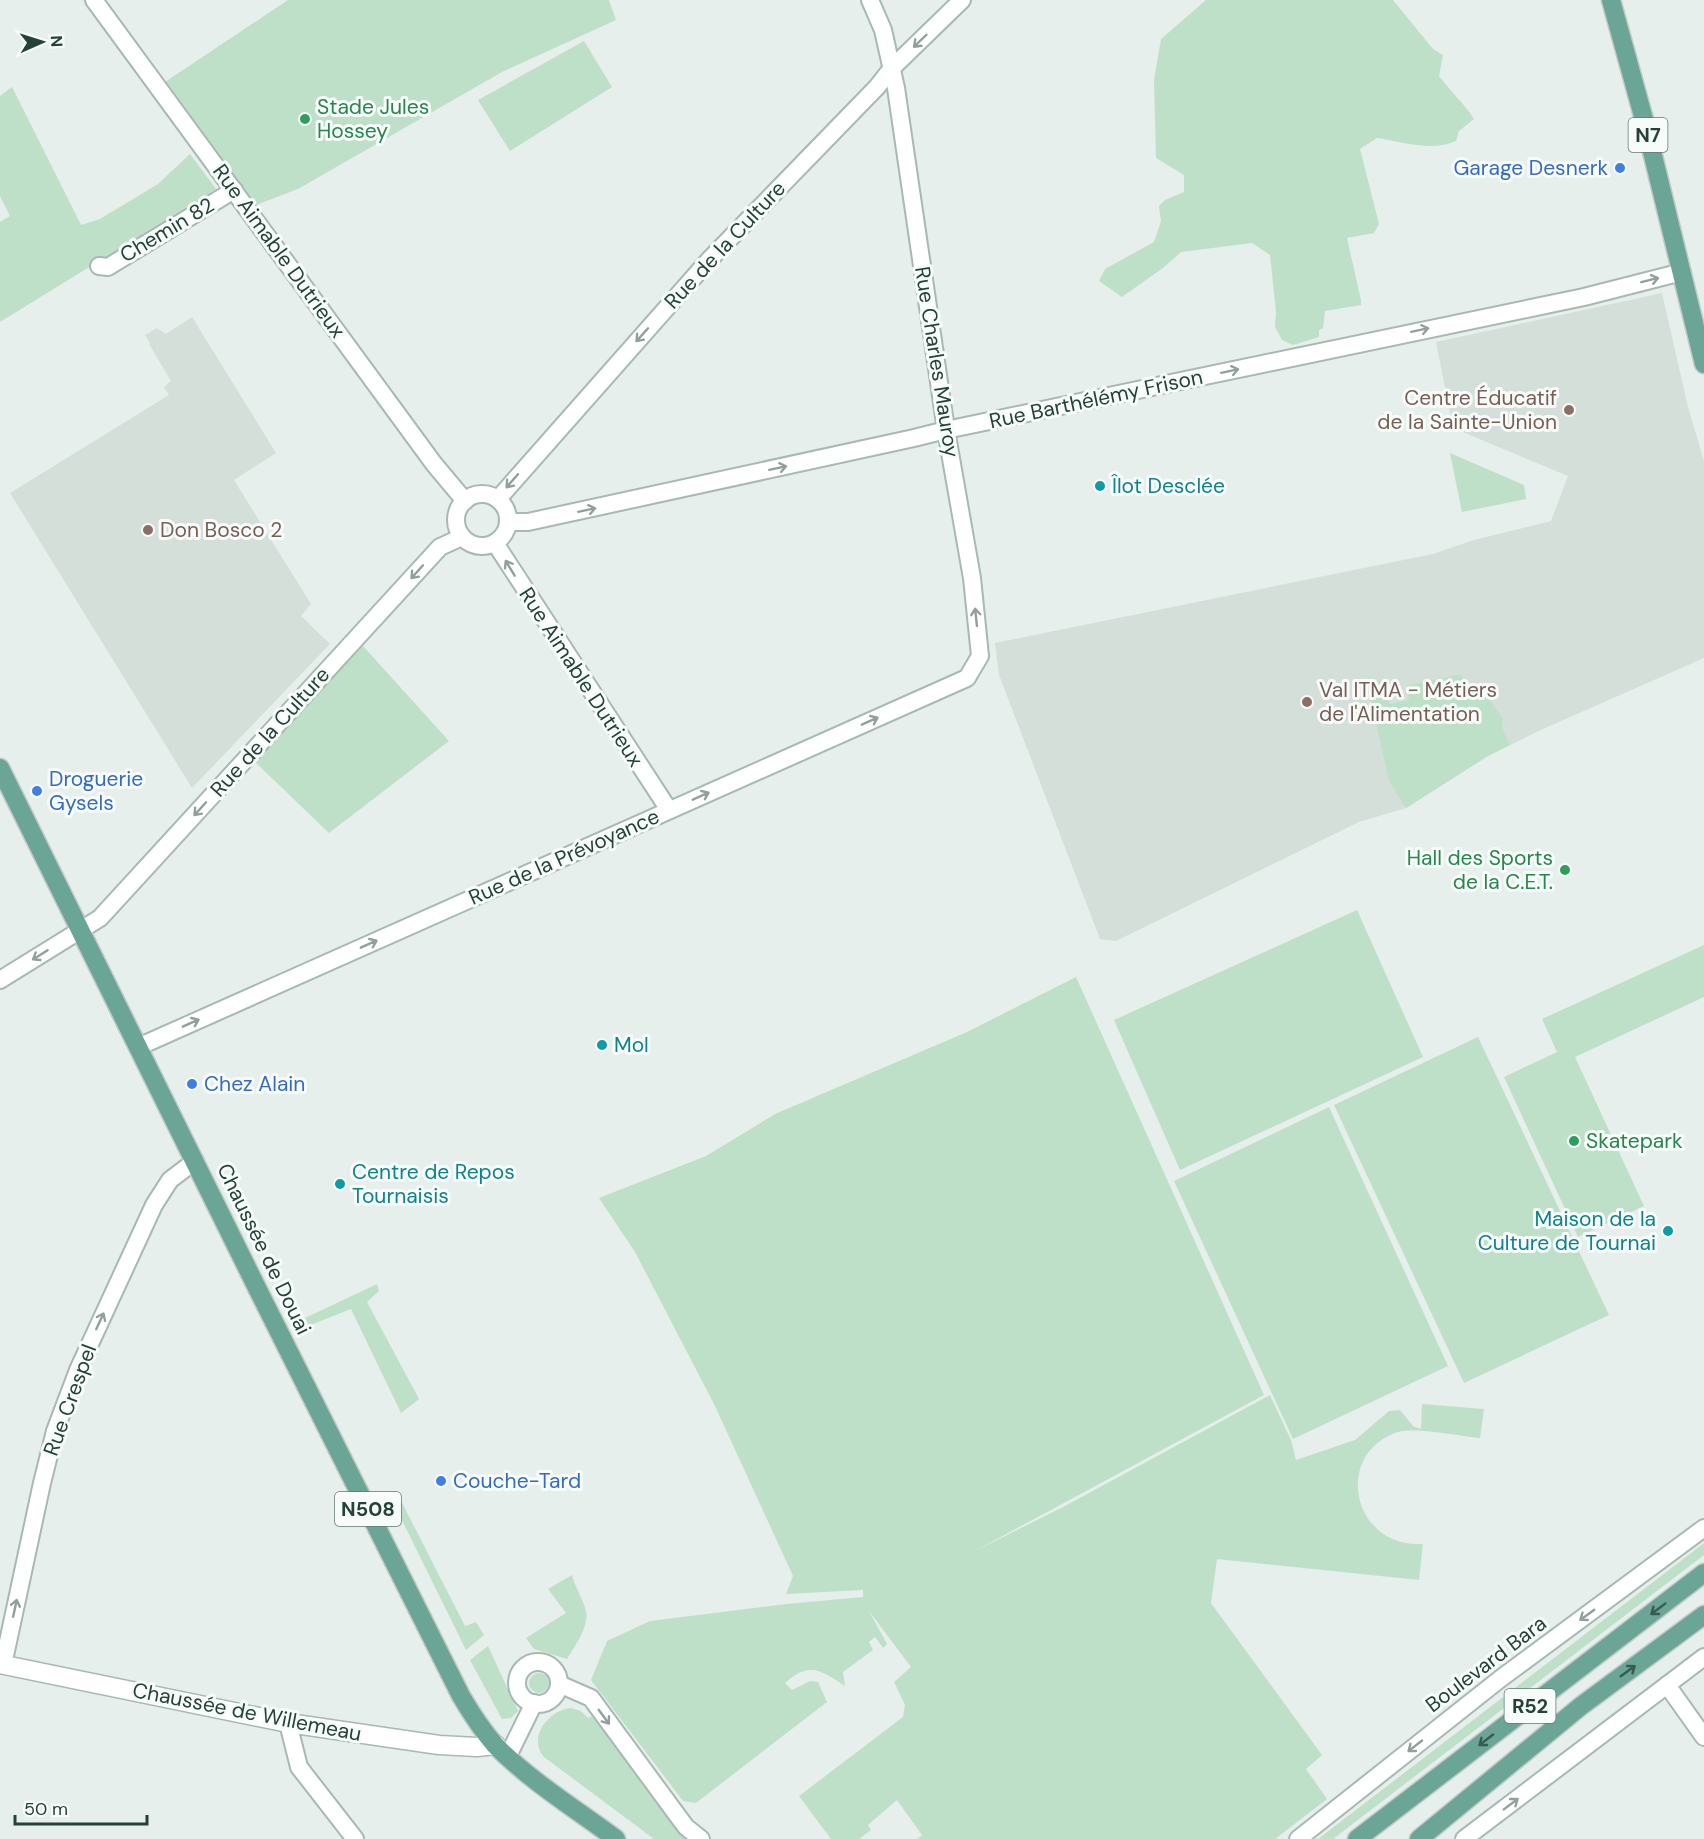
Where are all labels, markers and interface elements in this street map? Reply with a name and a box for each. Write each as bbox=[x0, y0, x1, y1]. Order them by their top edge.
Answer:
north arrow bbox=[12, 12, 72, 72]
one-way arrow bbox=[913, 34, 928, 48]
text: N bbox=[46, 35, 67, 48]
place label: Stade Jules Hossey bbox=[317, 93, 429, 145]
marker: Stade Jules Hossey bbox=[298, 112, 312, 126]
road number: N7 bbox=[1628, 118, 1668, 152]
place label: Garage Desnerk bbox=[1453, 154, 1608, 182]
street label: Rue Aimable Dutrieux bbox=[206, 158, 352, 344]
marker: Garage Desnerk bbox=[1613, 161, 1627, 175]
street label: Rue de la Culture bbox=[658, 175, 792, 315]
street label: Chemin 82 bbox=[115, 191, 219, 269]
street label: Rue Charles Mauroy bbox=[908, 265, 966, 460]
one-way arrow bbox=[1641, 273, 1660, 285]
one-way arrow bbox=[1410, 324, 1429, 335]
one-way arrow bbox=[635, 327, 649, 342]
street label: Rue Barthélémy Frison bbox=[987, 363, 1205, 435]
one-way arrow bbox=[1219, 365, 1239, 376]
place label: Centre Éducatif de la Sainte-Union bbox=[1377, 384, 1557, 436]
marker: Centre Éducatif de la Sainte-Union bbox=[1562, 403, 1576, 417]
one-way arrow bbox=[767, 462, 787, 473]
one-way arrow bbox=[506, 472, 520, 488]
place label: Îlot Desclée bbox=[1111, 472, 1225, 500]
marker: Îlot Desclée bbox=[1093, 479, 1107, 493]
one-way arrow bbox=[577, 503, 596, 515]
place label: Don Bosco 2 bbox=[160, 516, 282, 544]
marker: Don Bosco 2 bbox=[141, 523, 155, 537]
one-way arrow bbox=[504, 560, 516, 577]
one-way arrow bbox=[410, 564, 424, 579]
street label: Rue Aimable Dutrieux bbox=[513, 582, 649, 772]
one-way arrow bbox=[970, 608, 981, 627]
street label: Rue de la Culture bbox=[204, 661, 336, 803]
place label: Val ITMA - Métiers de l'Alimentation bbox=[1319, 676, 1497, 728]
marker: Val ITMA - Métiers de l'Alimentation bbox=[1300, 695, 1314, 709]
one-way arrow bbox=[861, 715, 879, 726]
place label: Droguerie Gysels bbox=[49, 765, 143, 817]
marker: Droguerie Gysels bbox=[30, 784, 44, 798]
one-way arrow bbox=[691, 790, 709, 801]
one-way arrow bbox=[193, 801, 207, 816]
street label: Rue de la Prévoyance bbox=[464, 802, 664, 912]
place label: Hall des Sports de la C.E.T. bbox=[1407, 844, 1553, 896]
marker: Hall des Sports de la C.E.T. bbox=[1558, 863, 1572, 877]
one-way arrow bbox=[360, 937, 378, 948]
one-way arrow bbox=[32, 950, 49, 962]
one-way arrow bbox=[182, 1017, 200, 1028]
place label: Mol bbox=[614, 1031, 649, 1059]
marker: Mol bbox=[595, 1038, 609, 1052]
place label: Chez Alain bbox=[204, 1070, 305, 1098]
marker: Chez Alain bbox=[185, 1077, 199, 1091]
place label: Skatepark bbox=[1586, 1127, 1683, 1155]
marker: Skatepark bbox=[1567, 1134, 1581, 1148]
place label: Centre de Repos Tournaisis bbox=[352, 1158, 515, 1210]
street label: Chaussée de Douai bbox=[210, 1159, 318, 1339]
marker: Centre de Repos Tournaisis bbox=[333, 1177, 347, 1191]
place label: Maison de la Culture de Tournai bbox=[1478, 1205, 1656, 1257]
marker: Maison de la Culture de Tournai bbox=[1661, 1224, 1675, 1238]
one-way arrow bbox=[95, 1312, 106, 1331]
street label: Rue Crespel bbox=[37, 1340, 103, 1460]
place label: Couche-Tard bbox=[453, 1467, 581, 1495]
marker: Couche-Tard bbox=[434, 1474, 448, 1488]
road number: N508 bbox=[335, 1492, 401, 1526]
one-way arrow bbox=[10, 1598, 21, 1618]
one-way arrow bbox=[1650, 1602, 1666, 1615]
street label: Boulevard Bara bbox=[1420, 1609, 1552, 1719]
one-way arrow bbox=[1579, 1609, 1595, 1621]
one-way arrow bbox=[1620, 1665, 1636, 1677]
street label: Chaussée de Willemeau bbox=[130, 1676, 364, 1748]
road number: R52 bbox=[1504, 1689, 1556, 1723]
one-way arrow bbox=[598, 1709, 611, 1725]
one-way arrow bbox=[1478, 1734, 1494, 1747]
one-way arrow bbox=[1407, 1740, 1423, 1753]
scale bar bbox=[15, 1788, 147, 1826]
text: 50 m bbox=[24, 1797, 68, 1821]
one-way arrow bbox=[1502, 1797, 1518, 1810]

